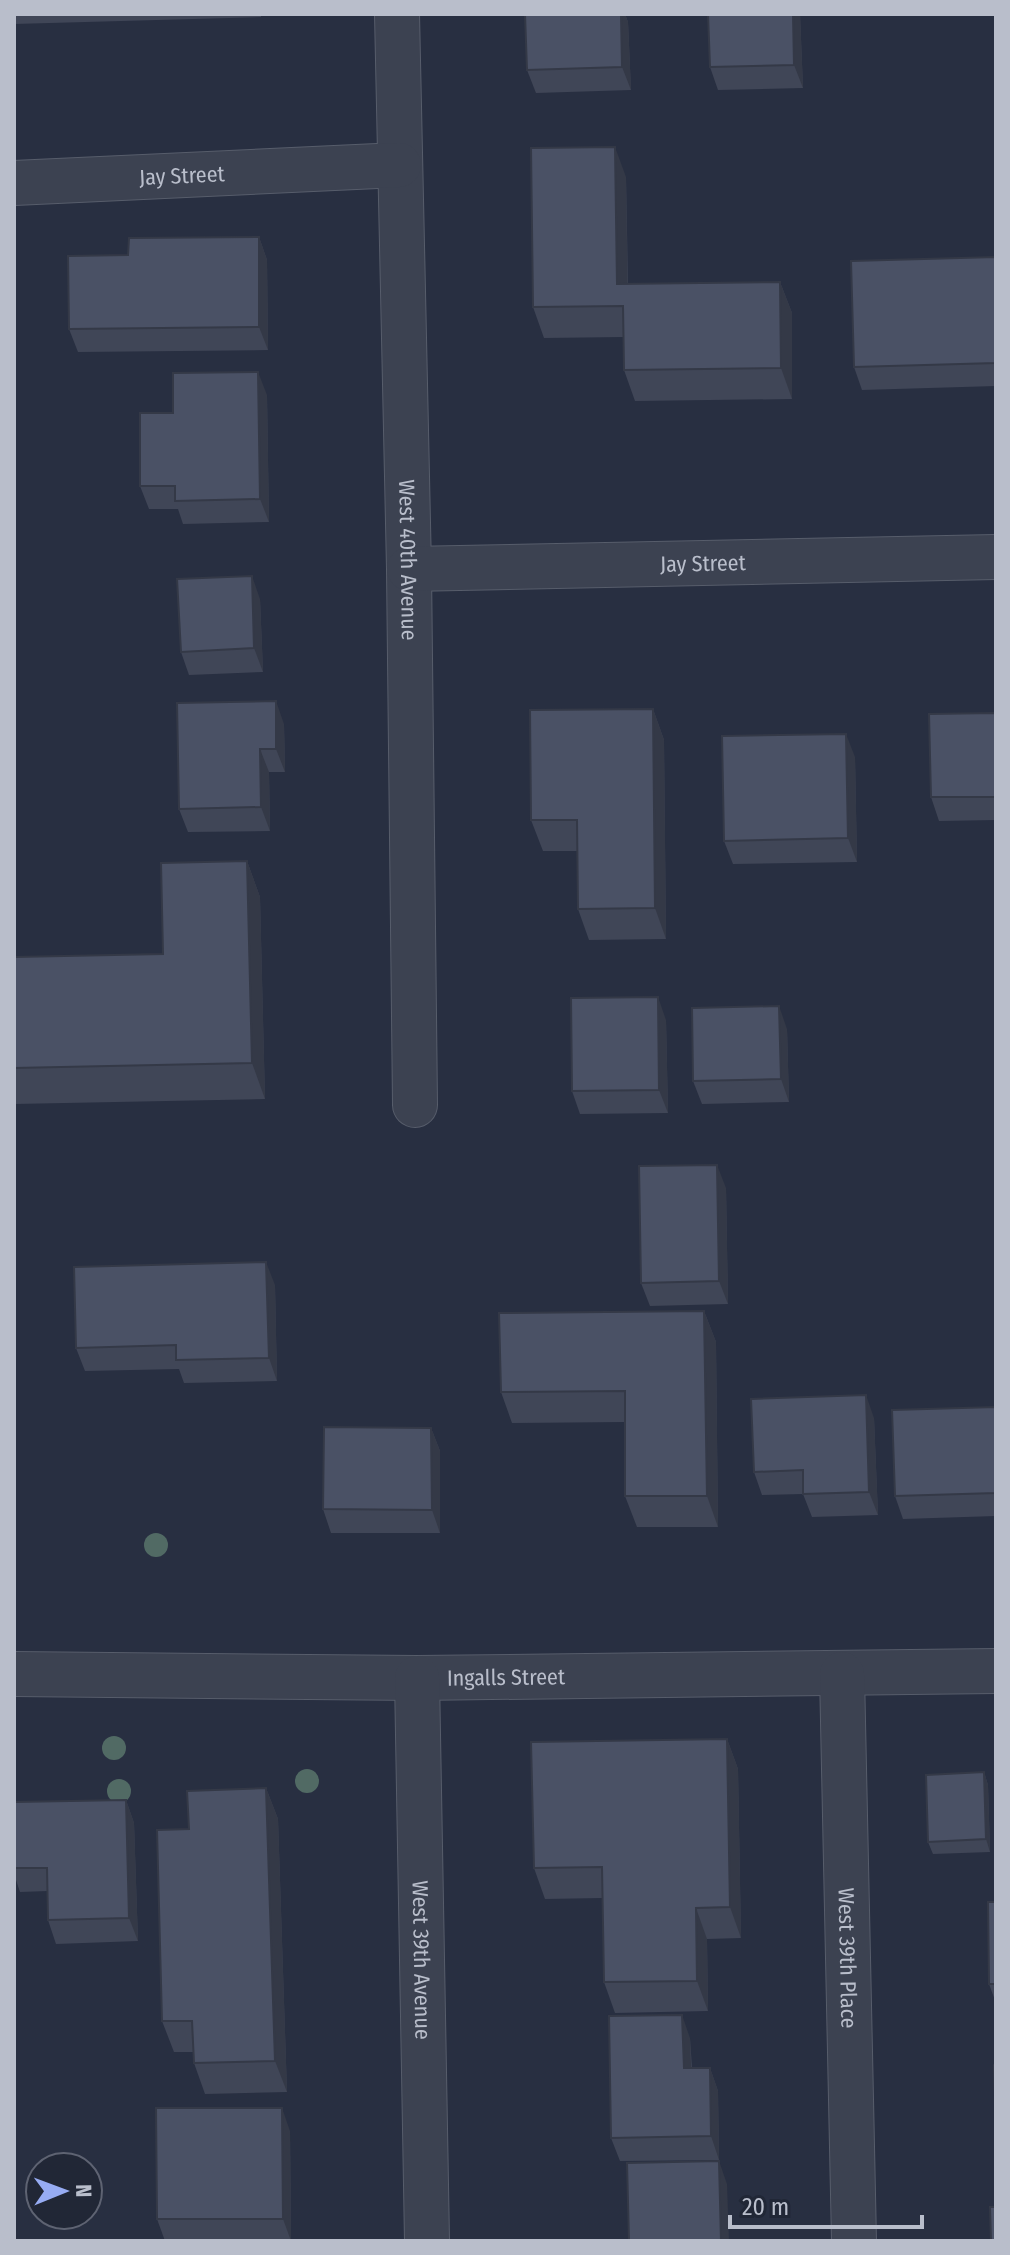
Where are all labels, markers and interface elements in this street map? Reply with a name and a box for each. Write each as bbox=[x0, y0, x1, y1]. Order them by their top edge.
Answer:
street label: Jay Street bbox=[138, 160, 226, 191]
street label: West 40th Avenue bbox=[393, 479, 423, 641]
street label: Jay Street bbox=[660, 549, 747, 578]
street label: Ingalls Street bbox=[447, 1663, 566, 1692]
street label: West 39th Avenue bbox=[407, 1880, 436, 2040]
street label: West 39th Place bbox=[833, 1887, 862, 2029]
north arrow bbox=[24, 2151, 104, 2231]
scale bar bbox=[730, 2179, 922, 2229]
text: N bbox=[70, 2184, 97, 2197]
text: 20 m bbox=[742, 2193, 789, 2221]

